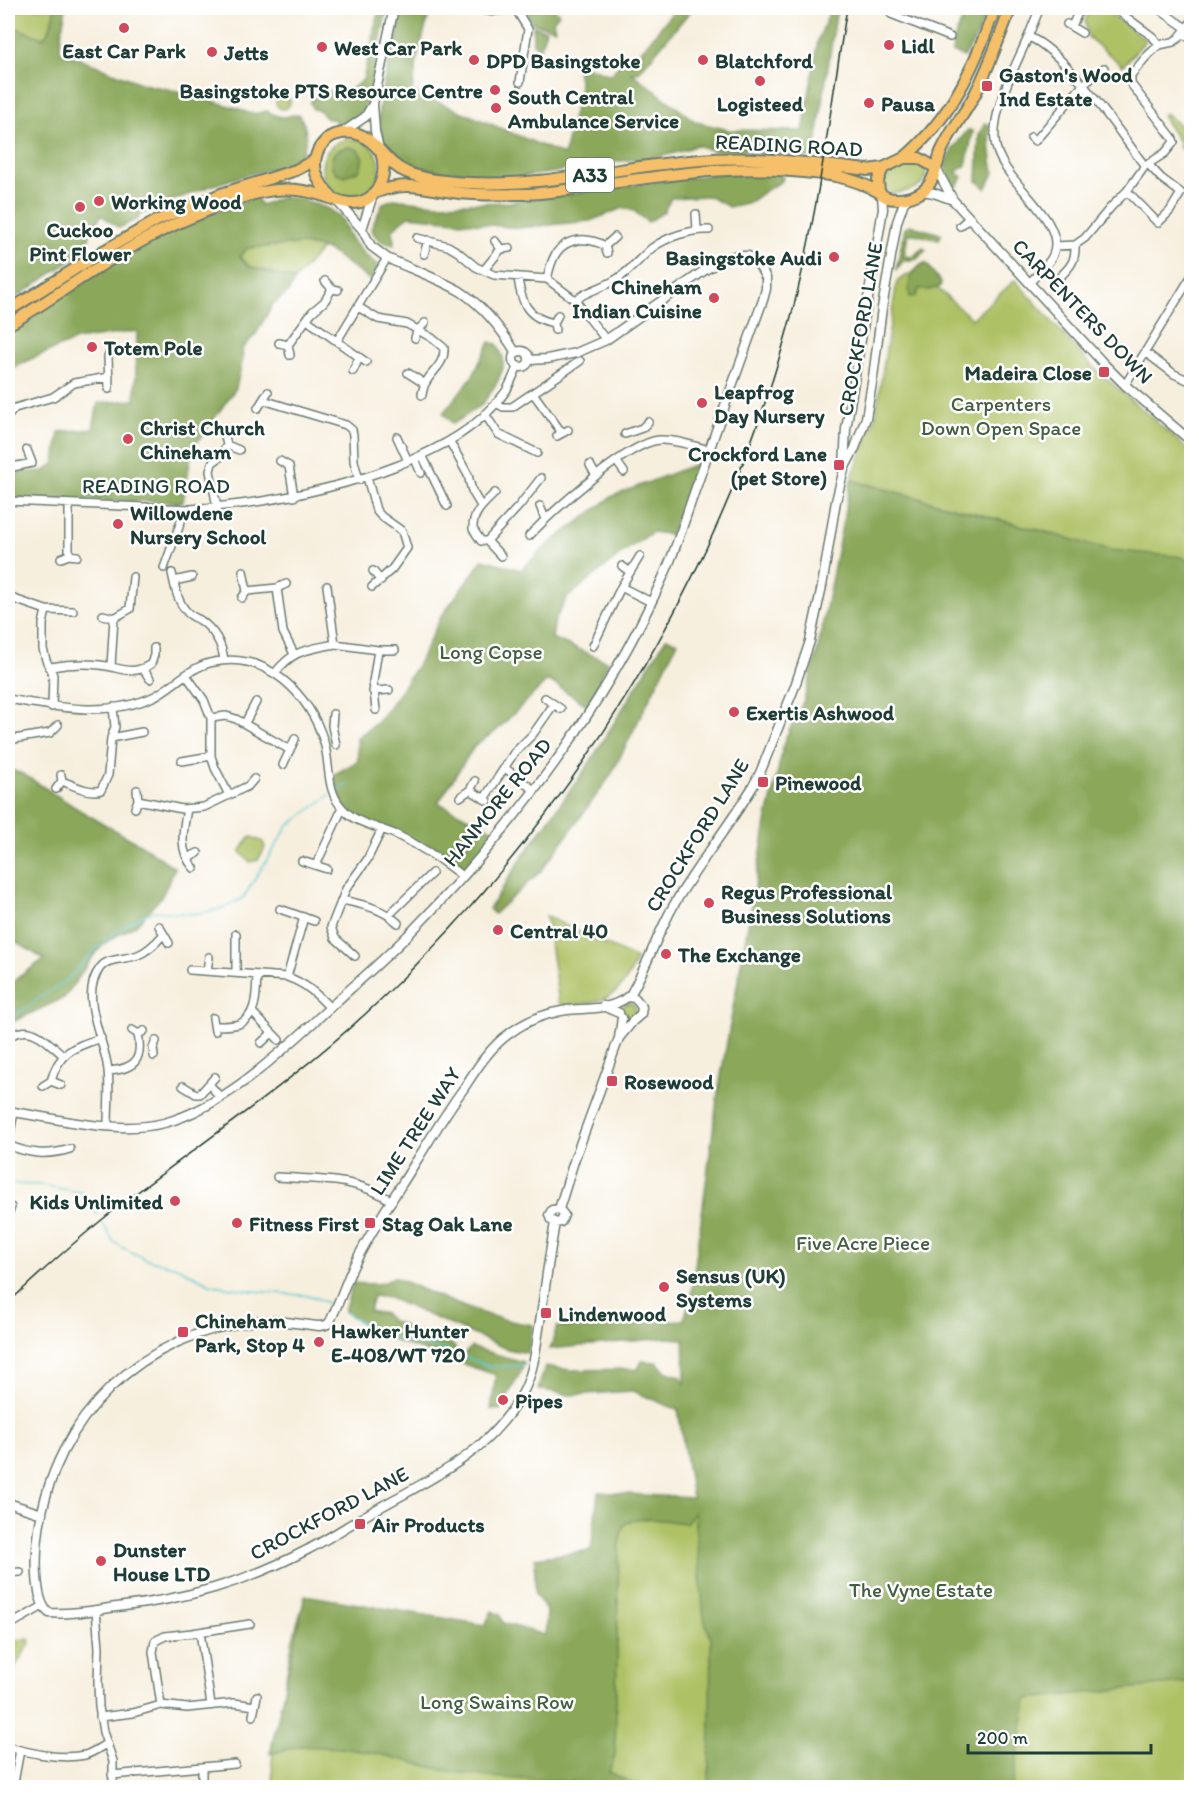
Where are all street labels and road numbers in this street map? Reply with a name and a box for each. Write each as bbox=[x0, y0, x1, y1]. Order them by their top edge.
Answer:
street label: READING ROAD bbox=[715, 129, 864, 161]
road number: A33 bbox=[566, 158, 614, 192]
street label: CARPENTERS DOWN bbox=[1007, 233, 1159, 389]
street label: CROCKFORD LANE bbox=[832, 240, 888, 418]
street label: READING ROAD bbox=[82, 473, 230, 498]
street label: HANMORE ROAD bbox=[437, 733, 557, 871]
street label: CROCKFORD LANE bbox=[640, 754, 754, 916]
street label: LIME TREE WAY bbox=[364, 1062, 466, 1200]
street label: CROCKFORD LANE bbox=[245, 1461, 413, 1565]

